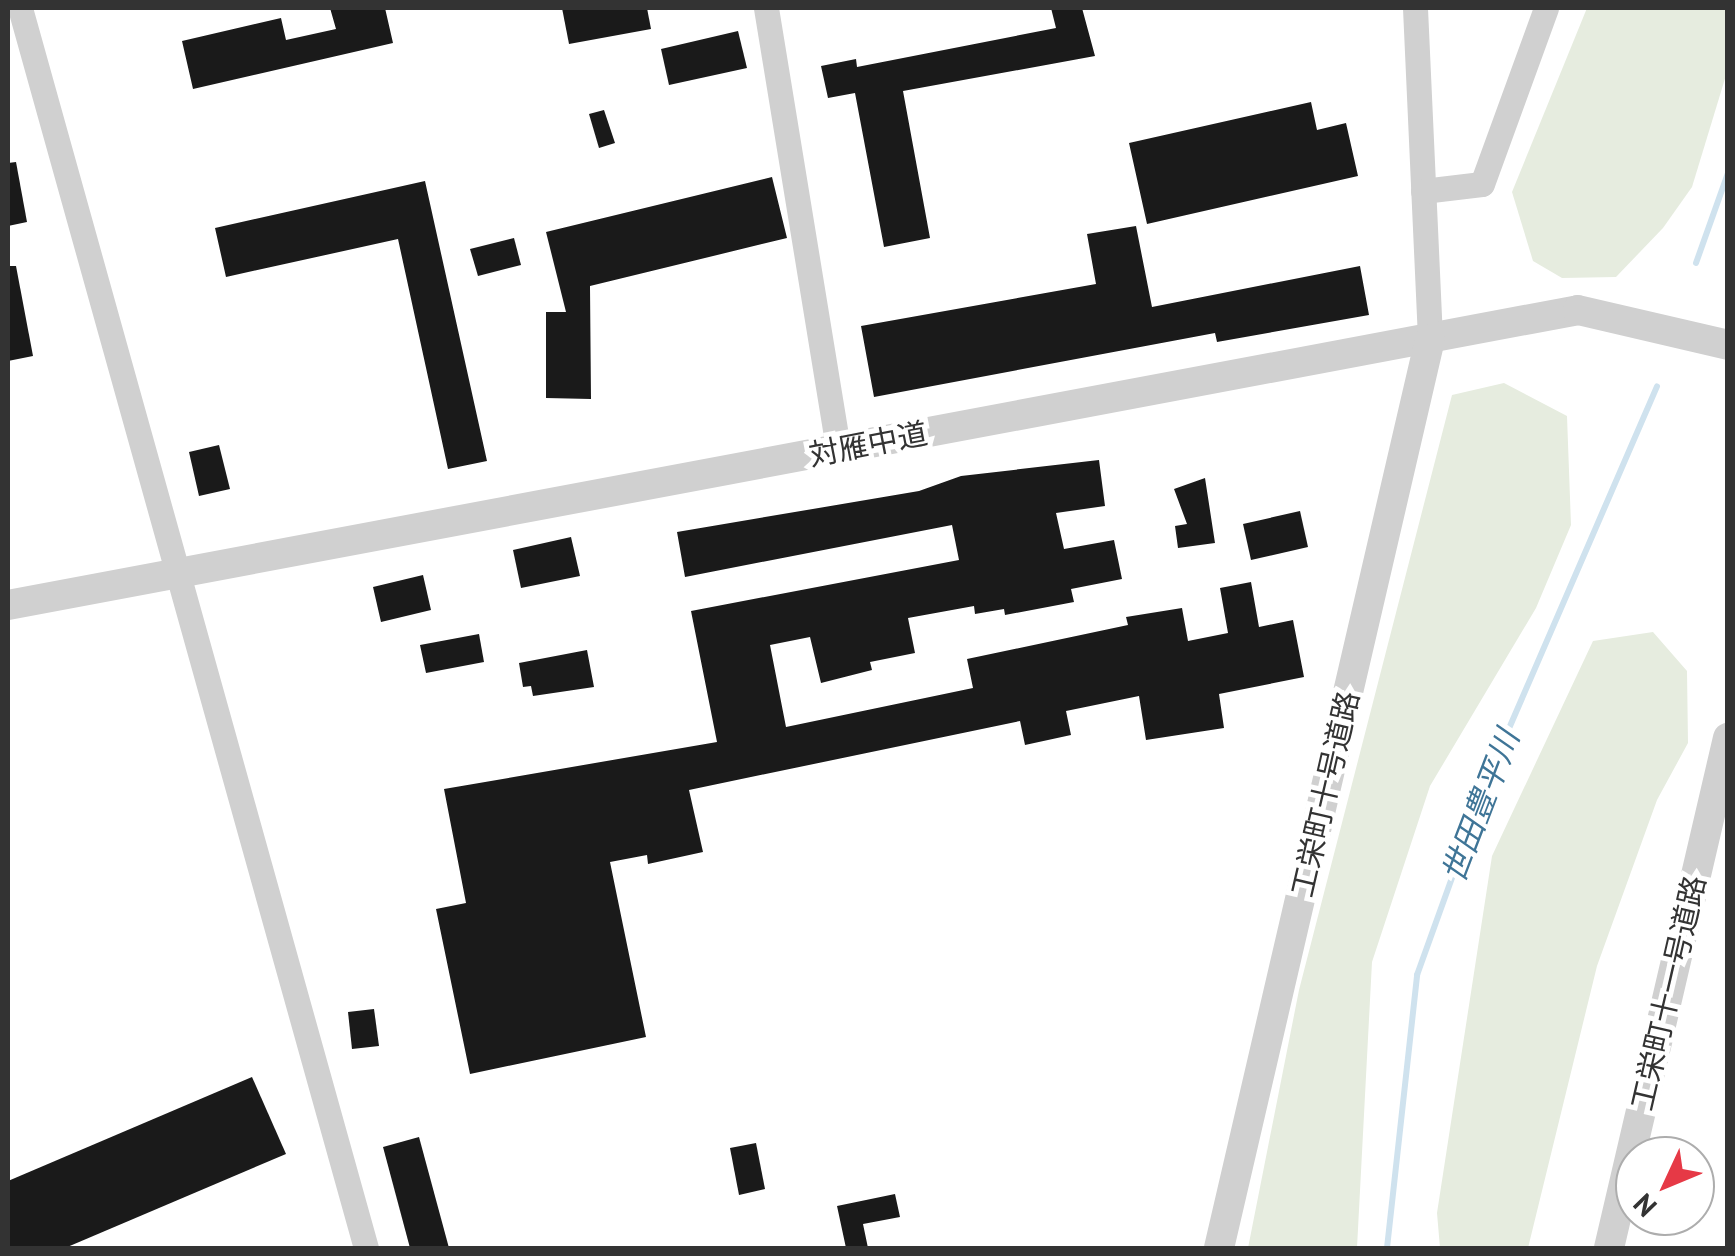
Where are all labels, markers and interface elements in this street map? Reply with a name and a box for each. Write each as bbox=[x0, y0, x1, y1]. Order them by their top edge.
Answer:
street label: 対雁中道 bbox=[806, 415, 930, 473]
street label: 工栄町十号道路 bbox=[1284, 688, 1366, 900]
water label: 世田豊平川 bbox=[1433, 724, 1527, 888]
street label: 工栄町十一号道路 bbox=[1623, 872, 1713, 1114]
north arrow bbox=[1615, 1136, 1715, 1236]
text: N bbox=[1625, 1186, 1664, 1225]

